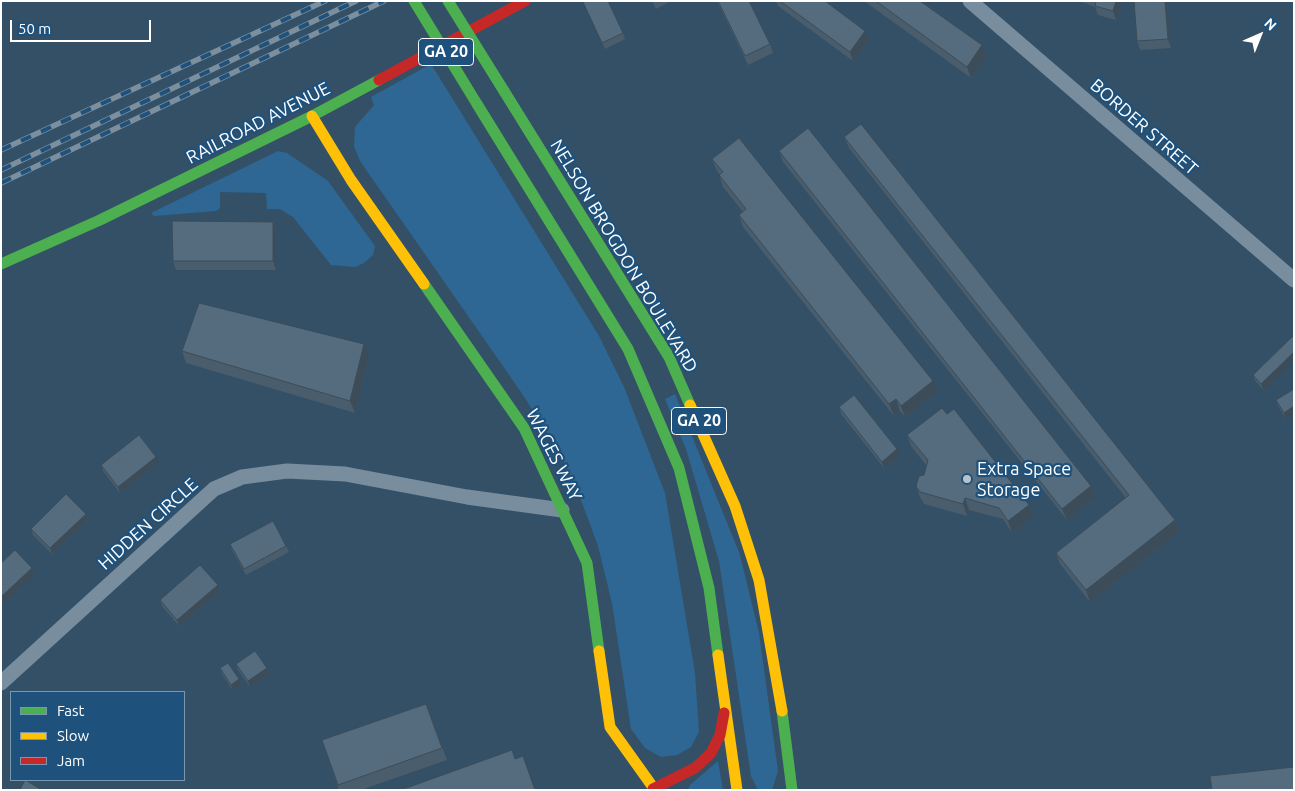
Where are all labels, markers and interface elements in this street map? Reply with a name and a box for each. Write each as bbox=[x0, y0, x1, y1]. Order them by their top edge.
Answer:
scale bar bbox=[12, 10, 154, 42]
north arrow bbox=[1235, 10, 1285, 60]
text: N bbox=[1261, 15, 1280, 34]
text: 50 m bbox=[18, 20, 51, 37]
road number: GA 20 bbox=[418, 38, 474, 66]
street label: BORDER STREET bbox=[1086, 74, 1202, 180]
street label: RAILROAD AVENUE bbox=[183, 77, 333, 169]
street label: NELSON BROGDON BOULEVARD bbox=[546, 136, 702, 376]
street label: WAGES WAY bbox=[521, 405, 587, 505]
road number: GA 20 bbox=[672, 408, 726, 434]
place label: Extra Space Storage bbox=[977, 458, 1071, 500]
marker: Extra Space Storage bbox=[961, 473, 973, 485]
street label: HIDDEN CIRCLE bbox=[94, 474, 202, 574]
legend bbox=[10, 691, 185, 781]
text: Fast bbox=[57, 702, 84, 719]
text: Slow bbox=[57, 727, 89, 744]
text: Jam bbox=[57, 752, 85, 769]

